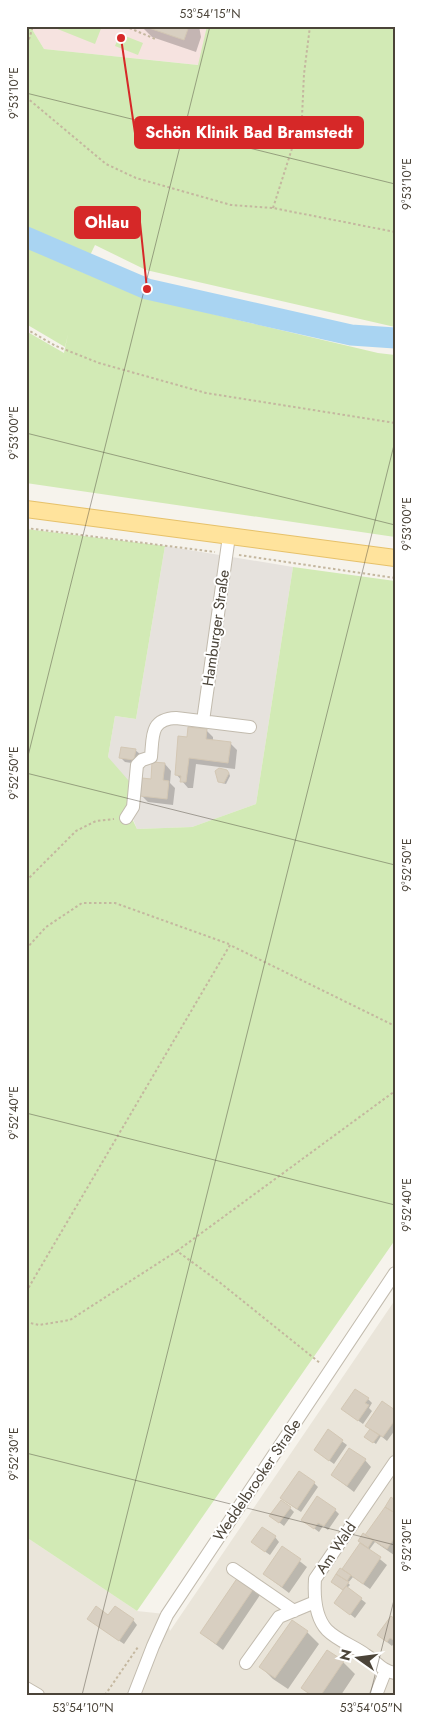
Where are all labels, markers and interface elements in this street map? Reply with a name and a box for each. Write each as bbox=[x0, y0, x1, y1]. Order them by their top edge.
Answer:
text: 53°54'15"N bbox=[180, 5, 240, 23]
text: 9°53'10"E bbox=[5, 67, 23, 119]
callout: Schön Klinik Bad Bramstedt bbox=[135, 117, 363, 148]
text: Schön Klinik Bad Bramstedt bbox=[145, 121, 354, 144]
text: 9°53'10"E bbox=[398, 158, 416, 210]
callout: Ohlau bbox=[75, 207, 140, 238]
text: Ohlau bbox=[85, 211, 129, 234]
text: 9°53'00"E bbox=[5, 406, 23, 460]
text: 9°53'00"E bbox=[398, 497, 416, 551]
street label: Hamburger Straße bbox=[197, 568, 235, 688]
text: 9°52'50"E bbox=[5, 746, 23, 800]
text: 9°52'50"E bbox=[398, 838, 416, 892]
text: 9°52'40"E bbox=[5, 1086, 23, 1140]
text: 9°52'40"E bbox=[398, 1178, 416, 1232]
street label: Weddelbrooker Straße bbox=[208, 1414, 306, 1546]
text: 9°52'30"E bbox=[5, 1427, 23, 1481]
street label: Am Wald bbox=[310, 1518, 362, 1578]
text: 9°52'30"E bbox=[398, 1518, 416, 1572]
north arrow bbox=[334, 1634, 384, 1684]
text: N bbox=[334, 1647, 356, 1663]
text: 53°54'10"N bbox=[52, 1699, 114, 1717]
text: 53°54'05"N bbox=[340, 1699, 402, 1717]

